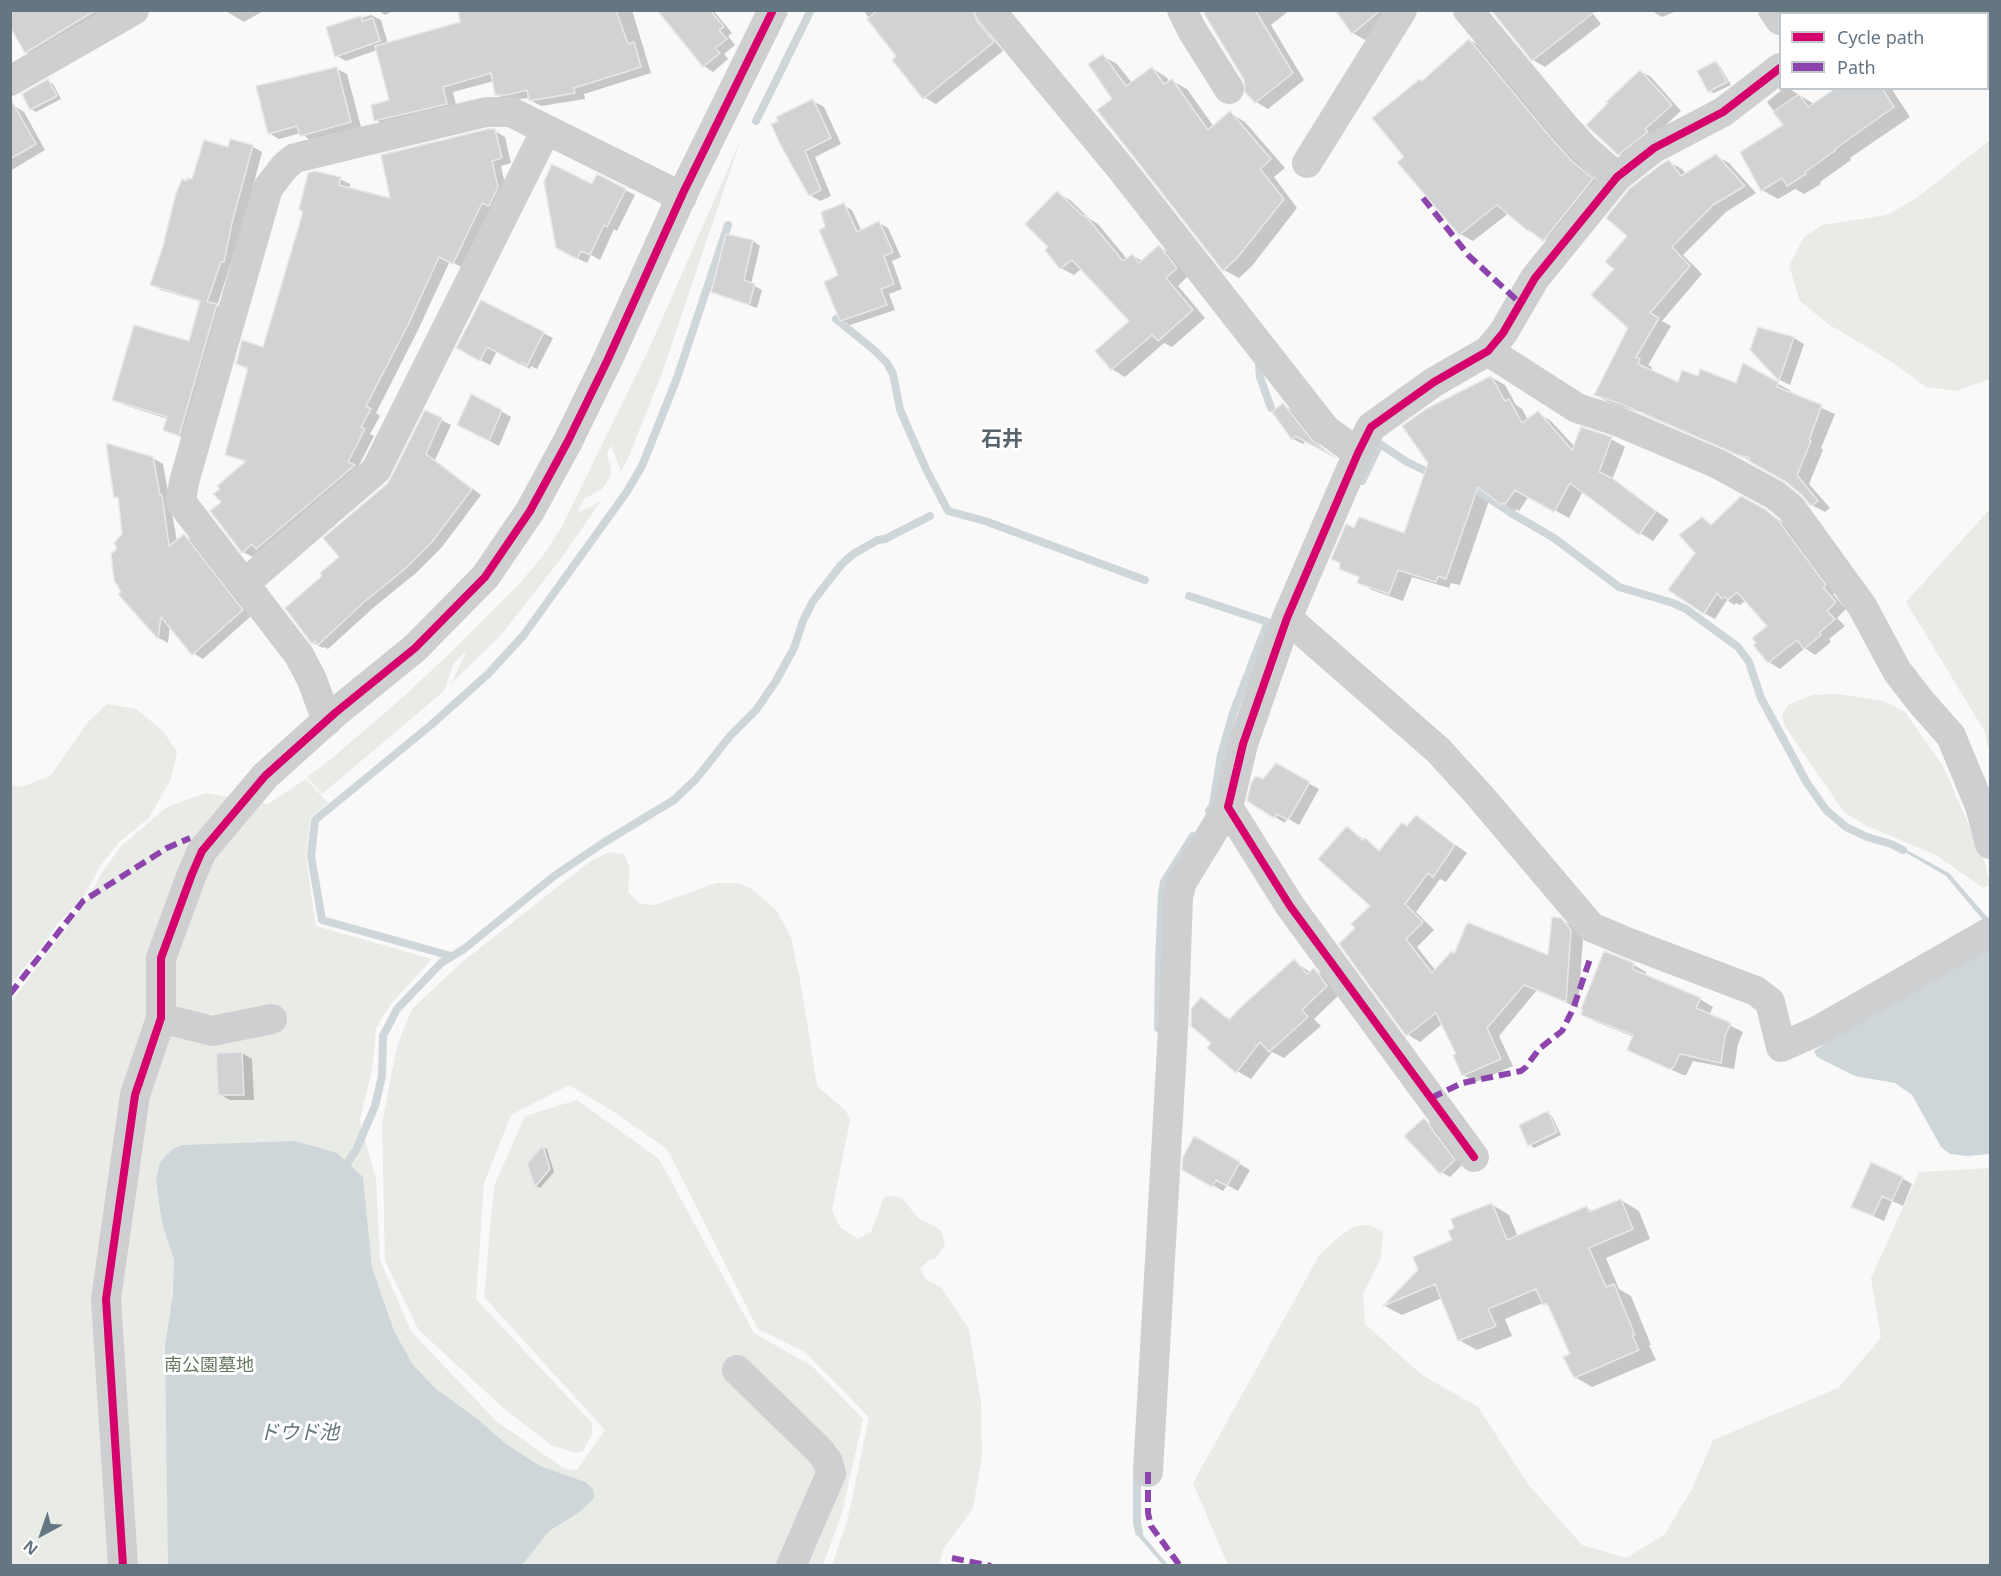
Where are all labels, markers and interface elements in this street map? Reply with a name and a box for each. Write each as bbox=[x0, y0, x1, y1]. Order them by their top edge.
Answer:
legend bbox=[1779, 12, 1989, 90]
text: Cycle path bbox=[1837, 25, 1924, 49]
text: Path bbox=[1837, 55, 1876, 79]
district label: 石井 bbox=[981, 427, 1023, 453]
park label: 南公園墓地 bbox=[164, 1355, 254, 1377]
water label: ドウド池 bbox=[259, 1421, 339, 1445]
north arrow bbox=[12, 1504, 72, 1564]
text: N bbox=[18, 1535, 42, 1560]

